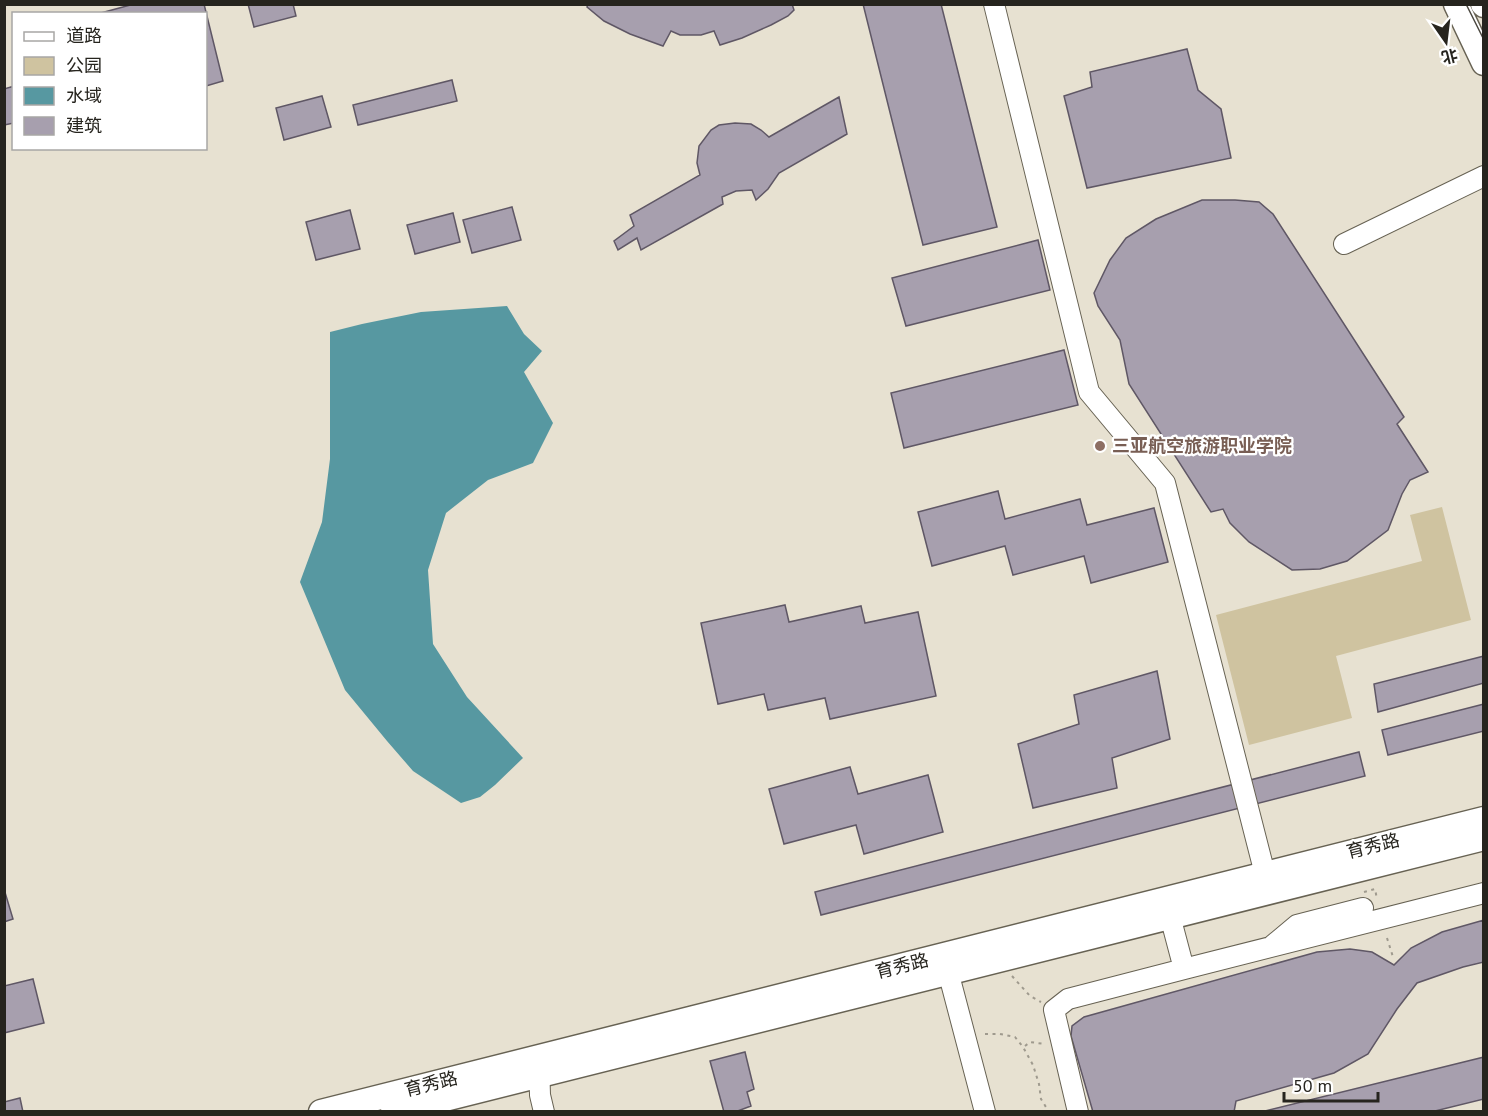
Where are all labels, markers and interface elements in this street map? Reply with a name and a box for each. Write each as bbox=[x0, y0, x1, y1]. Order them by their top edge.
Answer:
legend bbox=[12, 12, 207, 150]
north arrow bbox=[1416, 12, 1476, 72]
text: 道路 bbox=[66, 24, 102, 47]
text: 北 bbox=[1439, 45, 1460, 68]
text: 公园 bbox=[66, 54, 102, 77]
text: 水域 bbox=[66, 84, 102, 107]
text: 建筑 bbox=[66, 114, 102, 137]
place label: 三亚航空旅游职业学院 bbox=[1112, 434, 1292, 457]
marker: 三亚航空旅游职业学院 bbox=[1093, 439, 1107, 453]
street label: 育秀路 bbox=[1344, 828, 1402, 863]
street label: 育秀路 bbox=[873, 948, 931, 983]
scale bar bbox=[1284, 1065, 1378, 1103]
street label: 育秀路 bbox=[402, 1066, 460, 1101]
text: 50 m bbox=[1293, 1074, 1332, 1097]

